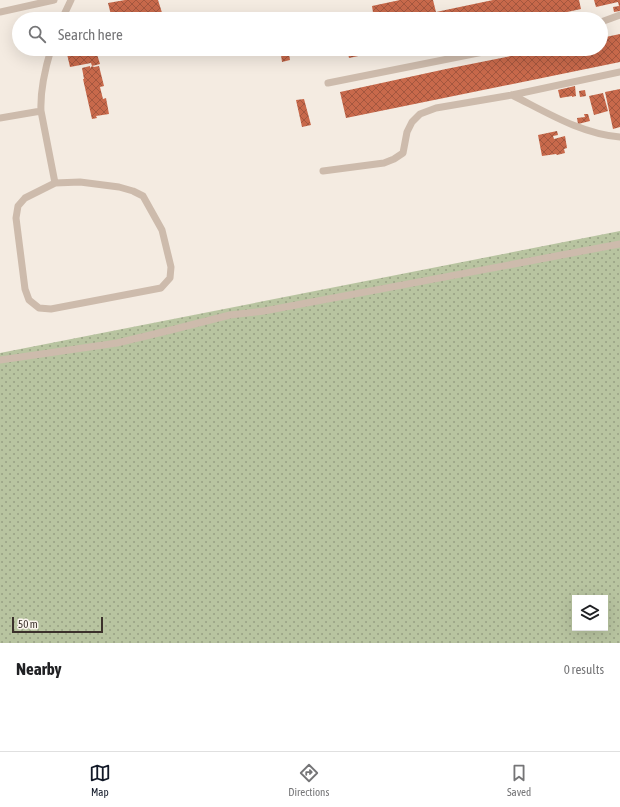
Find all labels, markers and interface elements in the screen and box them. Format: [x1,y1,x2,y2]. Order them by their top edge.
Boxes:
search box [12,12,608,56]
icon: search [26,23,48,45]
text: Search here [58,26,123,43]
map controls [572,595,608,631]
button: layers [572,595,608,631]
scale bar [12,615,103,634]
text: 50 m [18,618,38,630]
text: Nearby [16,659,62,679]
text: 0 results [564,662,604,677]
tab: Map [89,762,111,798]
tab: Directions [288,762,329,798]
tab: Saved [507,762,531,798]

